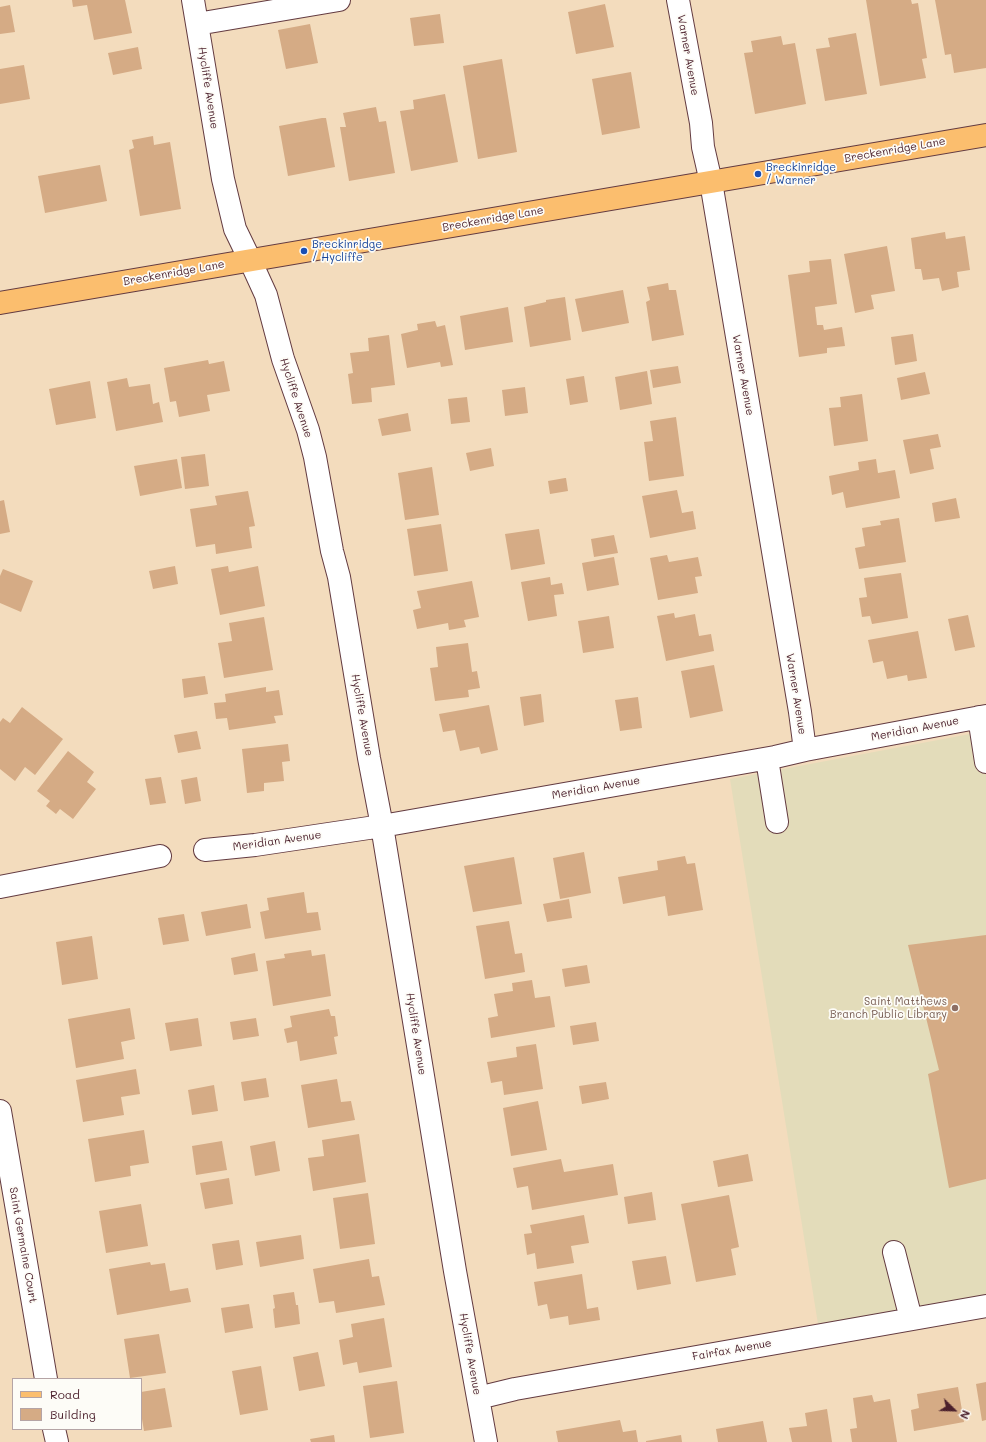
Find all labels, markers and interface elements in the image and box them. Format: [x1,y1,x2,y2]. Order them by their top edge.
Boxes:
street label: Warner Avenue [674,13,702,97]
street label: Hycliffe Avenue [195,46,221,130]
street label: Breckenridge Lane [843,135,947,165]
place label: Breckinridge / Warner [766,161,836,187]
marker: Breckinridge / Warner [753,169,763,179]
street label: Breckenridge Lane [441,204,545,234]
place label: Breckinridge / Hycliffe [312,238,382,264]
marker: Breckinridge / Hycliffe [299,246,309,256]
street label: Breckenridge Lane [122,258,226,288]
street label: Warner Avenue [729,333,757,417]
street label: Hycliffe Avenue [277,356,315,440]
street label: Warner Avenue [783,652,809,736]
street label: Hycliffe Avenue [348,673,376,757]
street label: Meridian Avenue [870,714,960,744]
street label: Meridian Avenue [551,774,641,802]
street label: Meridian Avenue [232,828,322,854]
street label: Hycliffe Avenue [403,992,429,1076]
place label: Saint Matthews Branch Public Library [830,995,947,1021]
marker: Saint Matthews Branch Public Library [950,1003,960,1013]
street label: Saint Germaine Court [6,1186,40,1304]
street label: Hycliffe Avenue [456,1312,484,1396]
street label: Fairfax Avenue [691,1337,773,1363]
legend [12,1378,142,1430]
text: Road [50,1386,80,1402]
north arrow [934,1390,974,1430]
text: Building [50,1406,96,1422]
text: N [957,1408,974,1422]

